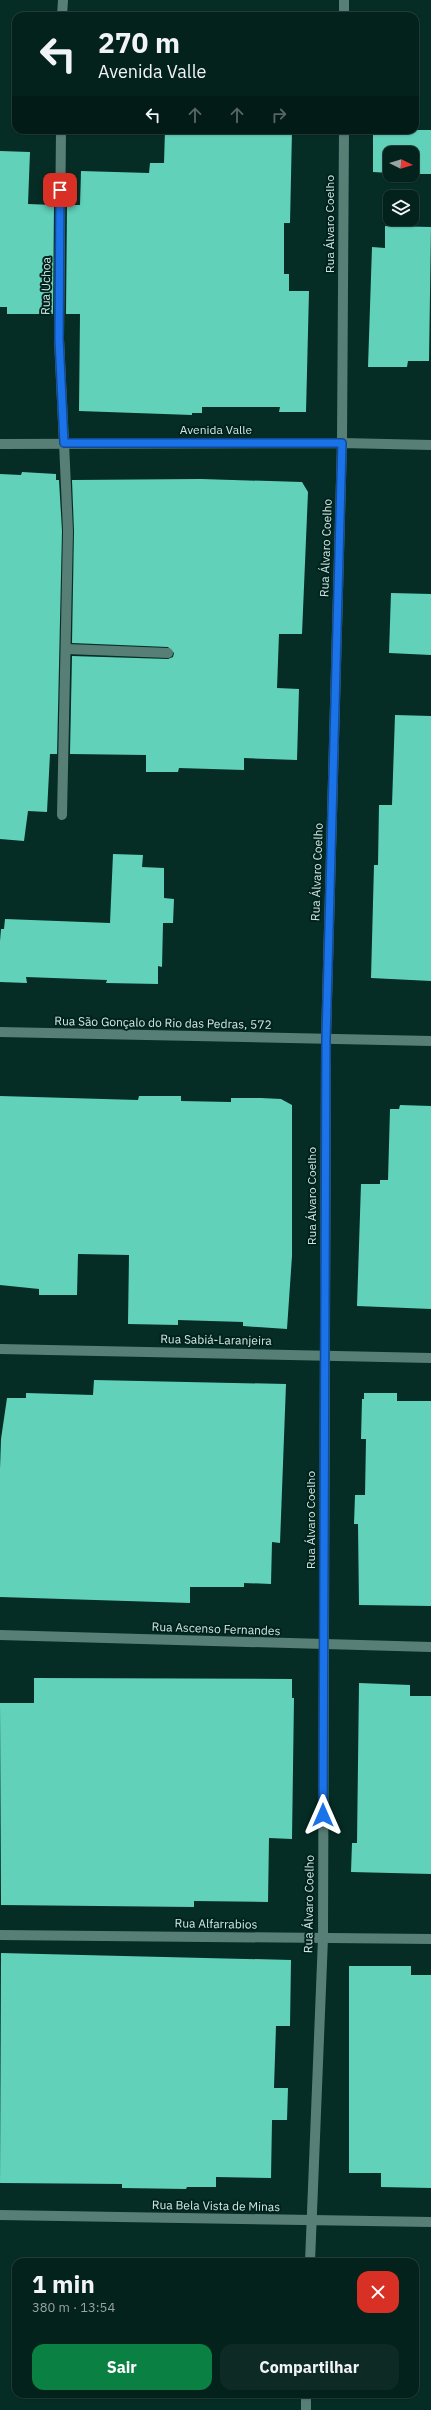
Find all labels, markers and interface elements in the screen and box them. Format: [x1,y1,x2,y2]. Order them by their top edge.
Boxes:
text: 270 m [98,24,180,61]
icon: left [32,28,84,80]
text: Avenida Valle [98,60,206,83]
icon: left [142,104,164,126]
icon: ahead [184,104,206,126]
icon: ahead [226,104,248,126]
icon: right [268,104,290,126]
north arrow [383,146,419,182]
map controls [383,146,419,226]
pin [43,173,77,207]
street label: Rua Álvaro Coelho [322,175,337,273]
icon: arrive [49,179,71,201]
button: layers [383,190,419,226]
street label: Rua Uchoa [37,256,54,315]
street label: Avenida Valle [180,422,253,437]
street label: Rua Álvaro Coelho [316,498,335,597]
street label: Rua Álvaro Coelho [307,822,326,921]
street label: Rua São Gonçalo do Rio das Pedras, 572 [54,1013,272,1032]
street label: Rua Álvaro Coelho [304,1147,319,1245]
street label: Rua Sabiá-Laranjeira [160,1331,272,1348]
street label: Rua Álvaro Coelho [303,1471,318,1569]
street label: Rua Ascenso Fernandes [151,1619,281,1638]
position arrow [302,1794,344,1836]
street label: Rua Álvaro Coelho [300,1854,317,1953]
street label: Rua Alfarrabios [175,1915,258,1932]
street label: Rua Bela Vista de Minas [152,2197,280,2214]
text: 1 min [32,2268,95,2300]
button: close [357,2271,399,2313]
text: 380 m · 13:54 [32,2299,115,2316]
button: Sair [32,2344,212,2390]
button: Compartilhar [220,2344,399,2390]

